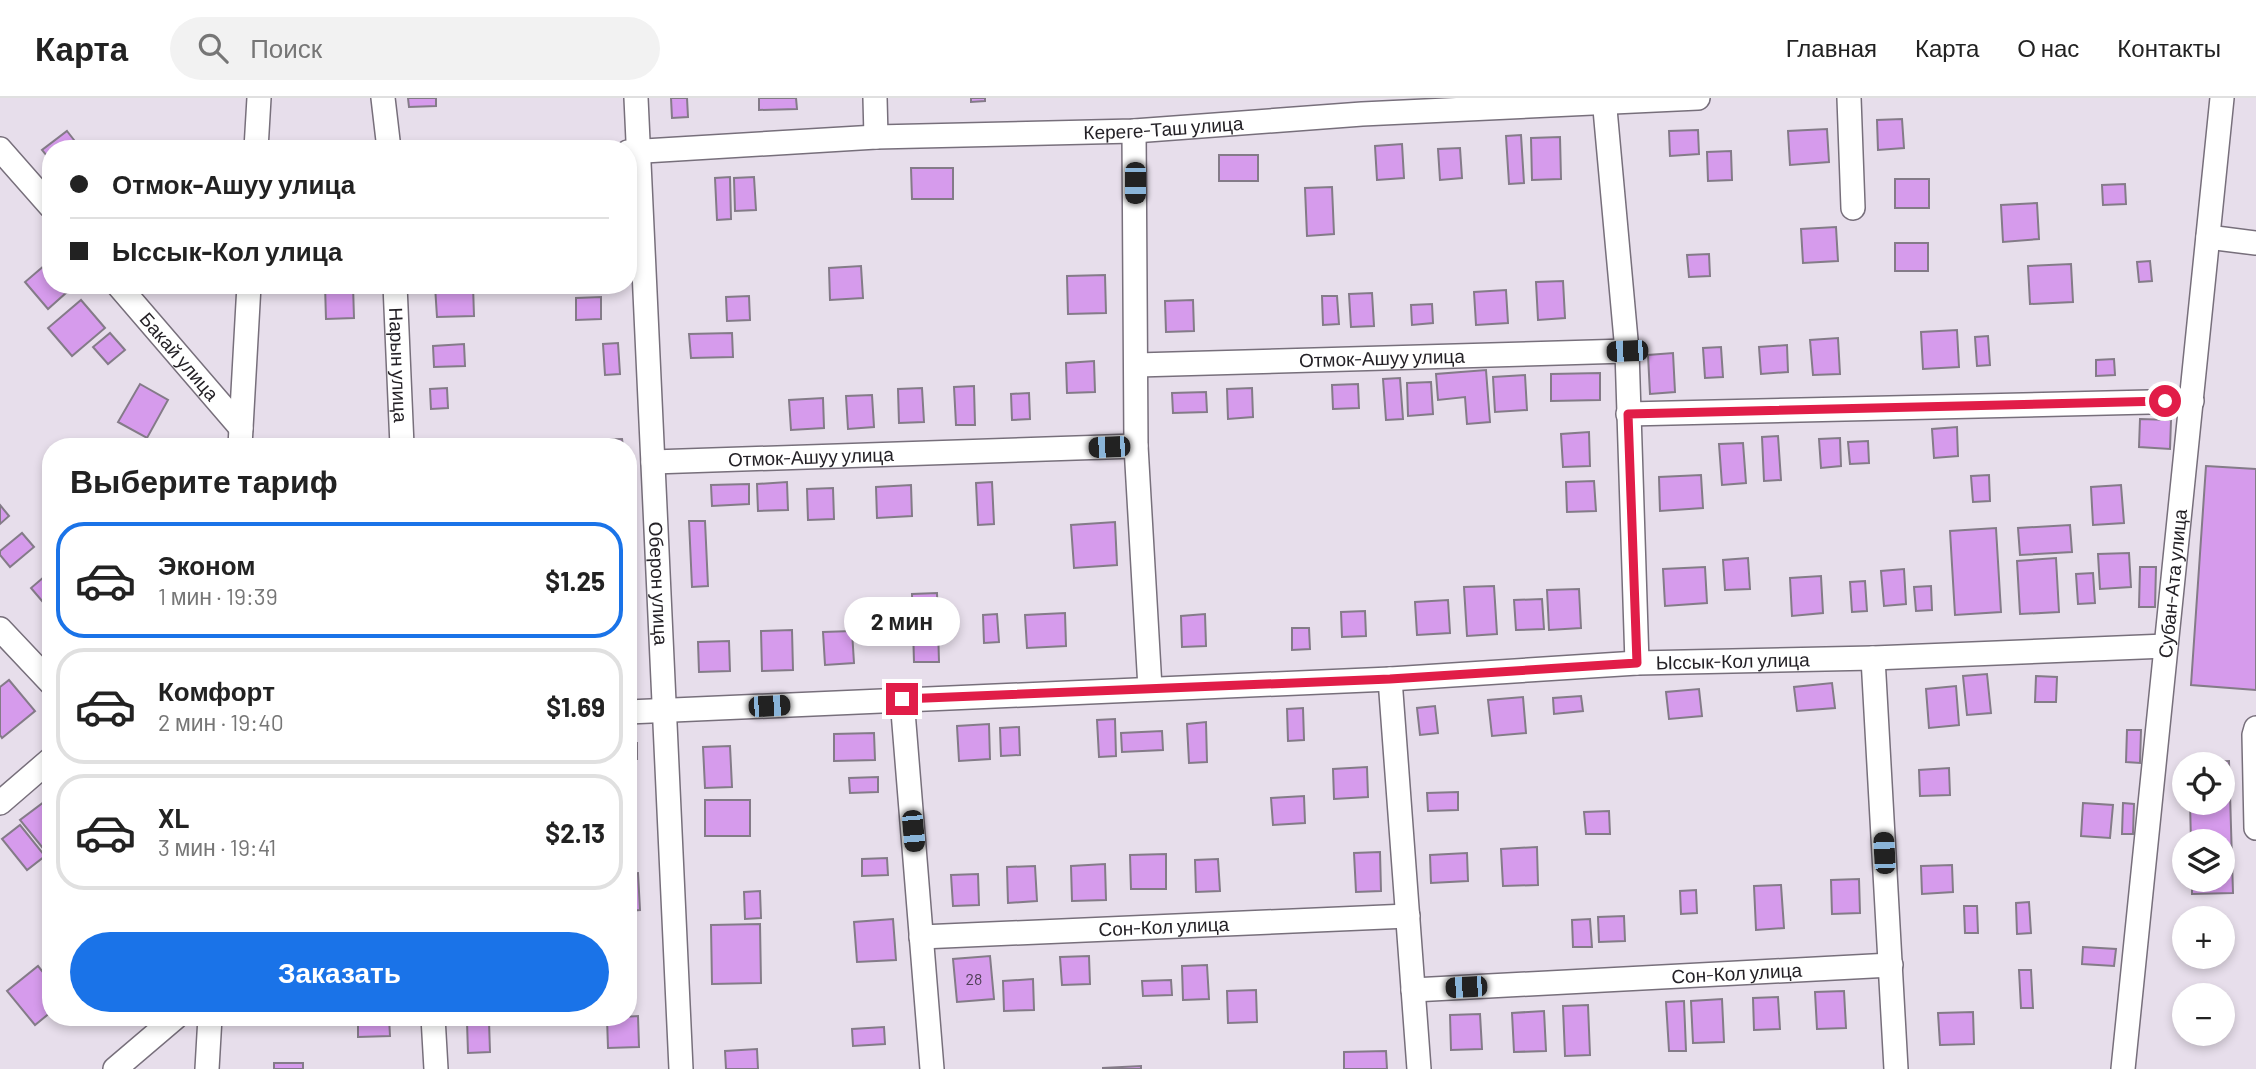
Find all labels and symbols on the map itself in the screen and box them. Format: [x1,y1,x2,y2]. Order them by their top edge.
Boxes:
street label: Кереге-Таш улица [1083,111,1244,143]
car [1125,162,1146,204]
street label: Бакай улица [135,307,224,405]
street label: Нарын улица [385,307,413,423]
car [1606,340,1649,362]
street label: Отмок-Ашуу улица [1299,344,1466,371]
route start [2149,385,2181,417]
car [1088,436,1131,458]
street label: Отмок-Ашуу улица [728,442,895,471]
street label: Субан-Ата улица [2153,507,2191,659]
street label: Оберон улица [645,521,673,646]
callout: 2 мин [844,598,960,646]
street label: Ыссык-Кол улица [1656,647,1810,674]
route end [886,683,918,715]
car [748,694,791,718]
car [901,809,926,853]
car [1873,831,1896,875]
street label: Сон-Кол улица [1098,912,1230,940]
street label: Сон-Кол улица [1671,958,1803,987]
house number: 28 [966,969,982,988]
car [1445,975,1488,999]

